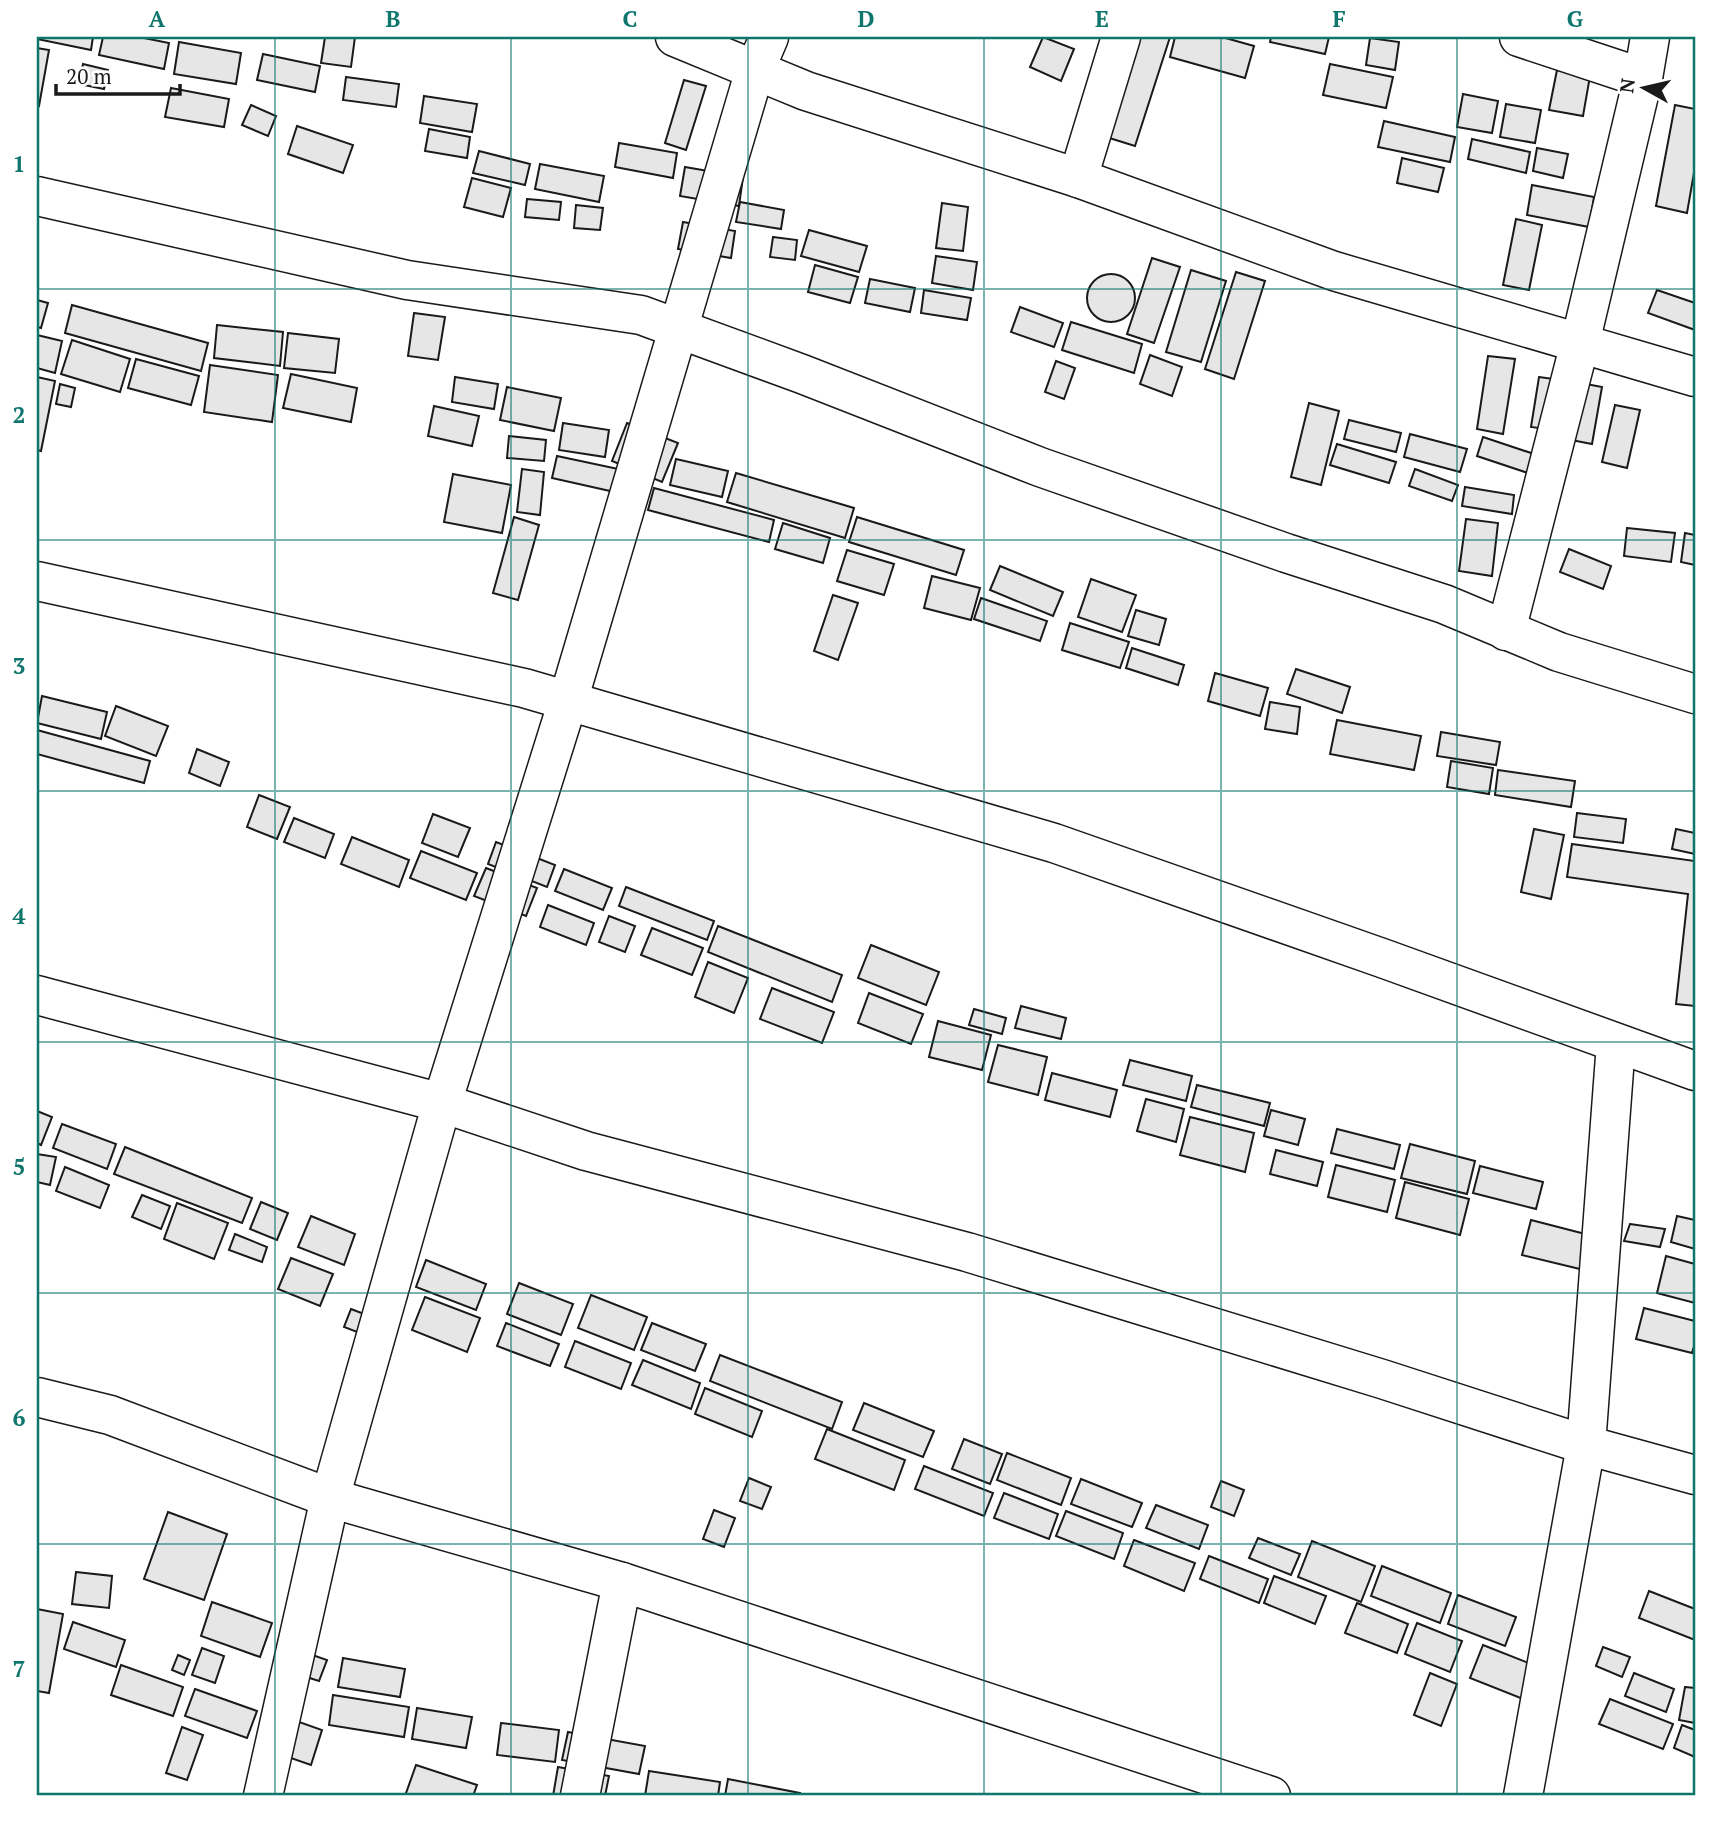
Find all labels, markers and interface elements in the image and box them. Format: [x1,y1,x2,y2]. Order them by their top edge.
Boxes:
text: A [149,3,166,34]
text: B [386,3,401,34]
text: C [623,3,638,34]
text: D [858,3,875,34]
text: E [1095,3,1109,34]
text: F [1332,3,1346,34]
text: G [1567,3,1584,34]
scale bar [56,52,180,96]
north arrow [1610,52,1680,122]
text: 20 m [66,62,112,90]
text: N [1613,76,1640,94]
text: 1 [13,148,26,179]
text: 2 [13,399,26,430]
text: 3 [13,650,26,681]
text: 4 [13,900,26,931]
text: 5 [13,1151,26,1182]
text: 6 [13,1402,26,1433]
text: 7 [13,1653,26,1684]

